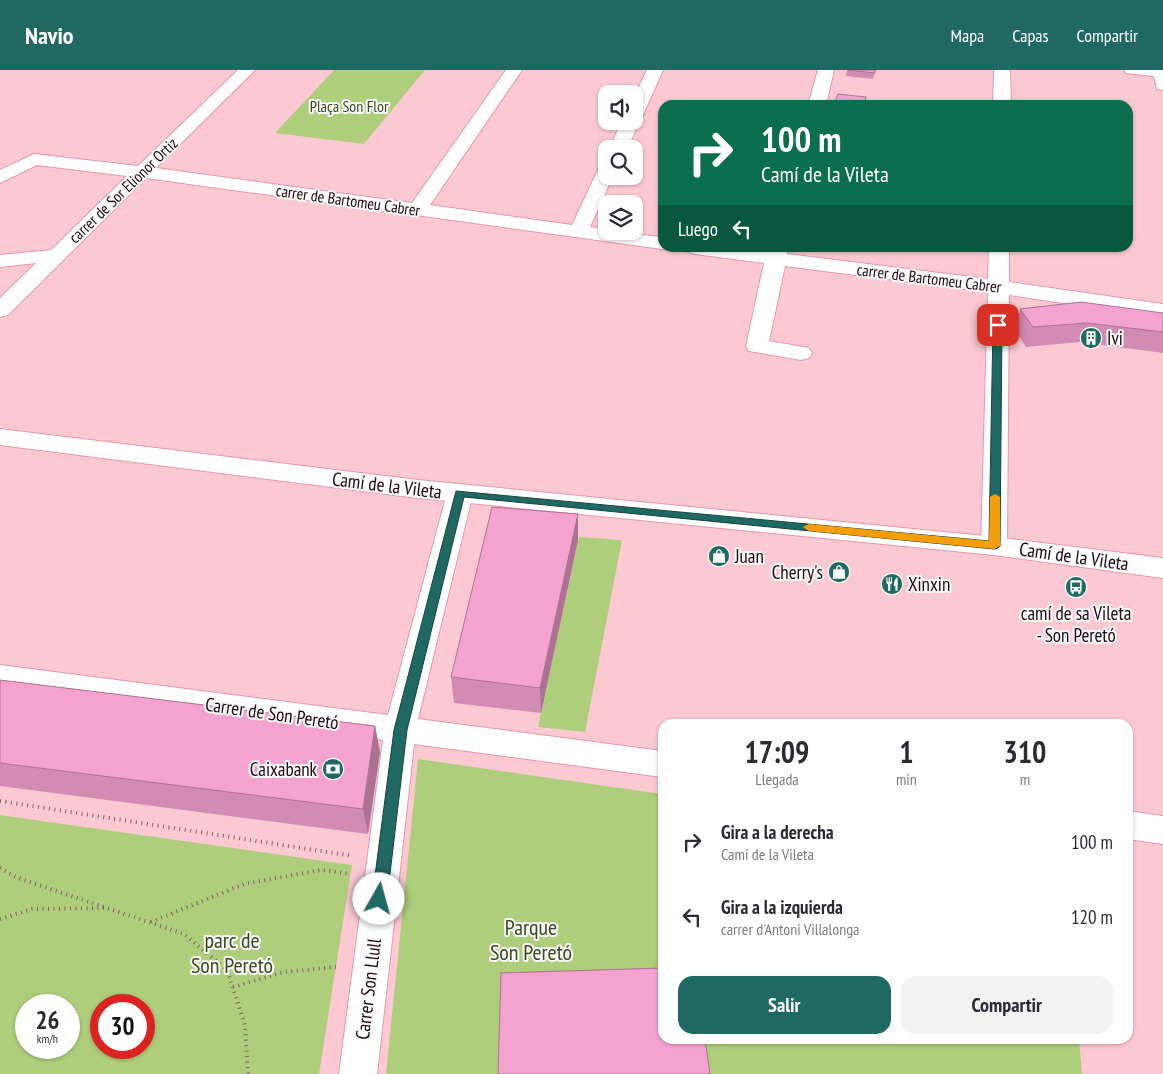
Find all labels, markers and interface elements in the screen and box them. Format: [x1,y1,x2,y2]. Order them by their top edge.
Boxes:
text: Navio [25,20,74,51]
text: Mapa [951,24,984,47]
text: Capas [1012,24,1049,47]
text: Compartir [1077,24,1138,47]
map controls [598,85,643,240]
button: sound [598,85,643,130]
park label: Plaça Son Flor [310,96,389,116]
text: 100 m [761,116,842,162]
icon: right [678,120,743,185]
street label: carrer de Sor Elionor Ortiz [64,133,182,247]
button: search [598,140,643,185]
text: Camí de la Vileta [761,160,889,188]
street label: carrer de Bartomeu Cabrer [275,180,422,220]
button: layers [598,195,643,240]
icon: left [728,215,756,243]
text: Luego [678,217,718,241]
street label: carrer de Bartomeu Cabrer [856,259,1003,297]
pin [977,304,1019,346]
icon: arrive [984,311,1012,339]
building icon: Ivi [1079,326,1103,350]
place label: Ivi [1107,326,1123,350]
street label: Camí de la Vileta [331,466,443,504]
street label: Camí de la Vileta [1018,536,1130,576]
shop icon: Juan [707,544,731,568]
place label: Juan [734,544,764,568]
place label: Cherry's [772,560,823,584]
shop icon: Cherry's [827,560,851,584]
restaurant icon: Xinxin [880,572,904,596]
place label: Xinxin [908,572,950,596]
bus stop icon: camí de sa Vileta - Son Peretó [1064,575,1088,599]
place label: camí de sa Vileta - Son Peretó [1021,601,1131,647]
street label: Carrer de Son Peretó [204,692,340,734]
text: 17:09 [745,732,809,771]
text: 1 [899,732,914,771]
text: 310 [1003,732,1046,771]
place label: Caixabank [250,757,318,781]
bank icon: Caixabank [321,757,345,781]
text: Llegada [755,769,799,789]
text: min [896,769,917,789]
text: m [1020,769,1030,789]
text: Gira a la derecha [721,820,834,844]
icon: right [678,828,706,856]
text: 100 m [1071,830,1113,854]
text: Camí de la Vileta [721,844,814,864]
position arrow [352,872,404,924]
text: Gira a la izquierda [721,895,843,919]
icon: left [678,903,706,931]
text: 120 m [1071,905,1113,929]
park label: Parque Son Peretó [490,913,572,966]
text: carrer d'Antoni Villalonga [721,919,859,939]
park label: parc de Son Peretó [191,926,273,979]
street label: Carrer Son Llull [350,937,386,1041]
button: Salir [678,976,891,1034]
button: Compartir [901,976,1113,1034]
speed limit sign: 30 [90,994,155,1059]
text: 26 [36,1004,59,1036]
text: km/h [37,1031,58,1046]

